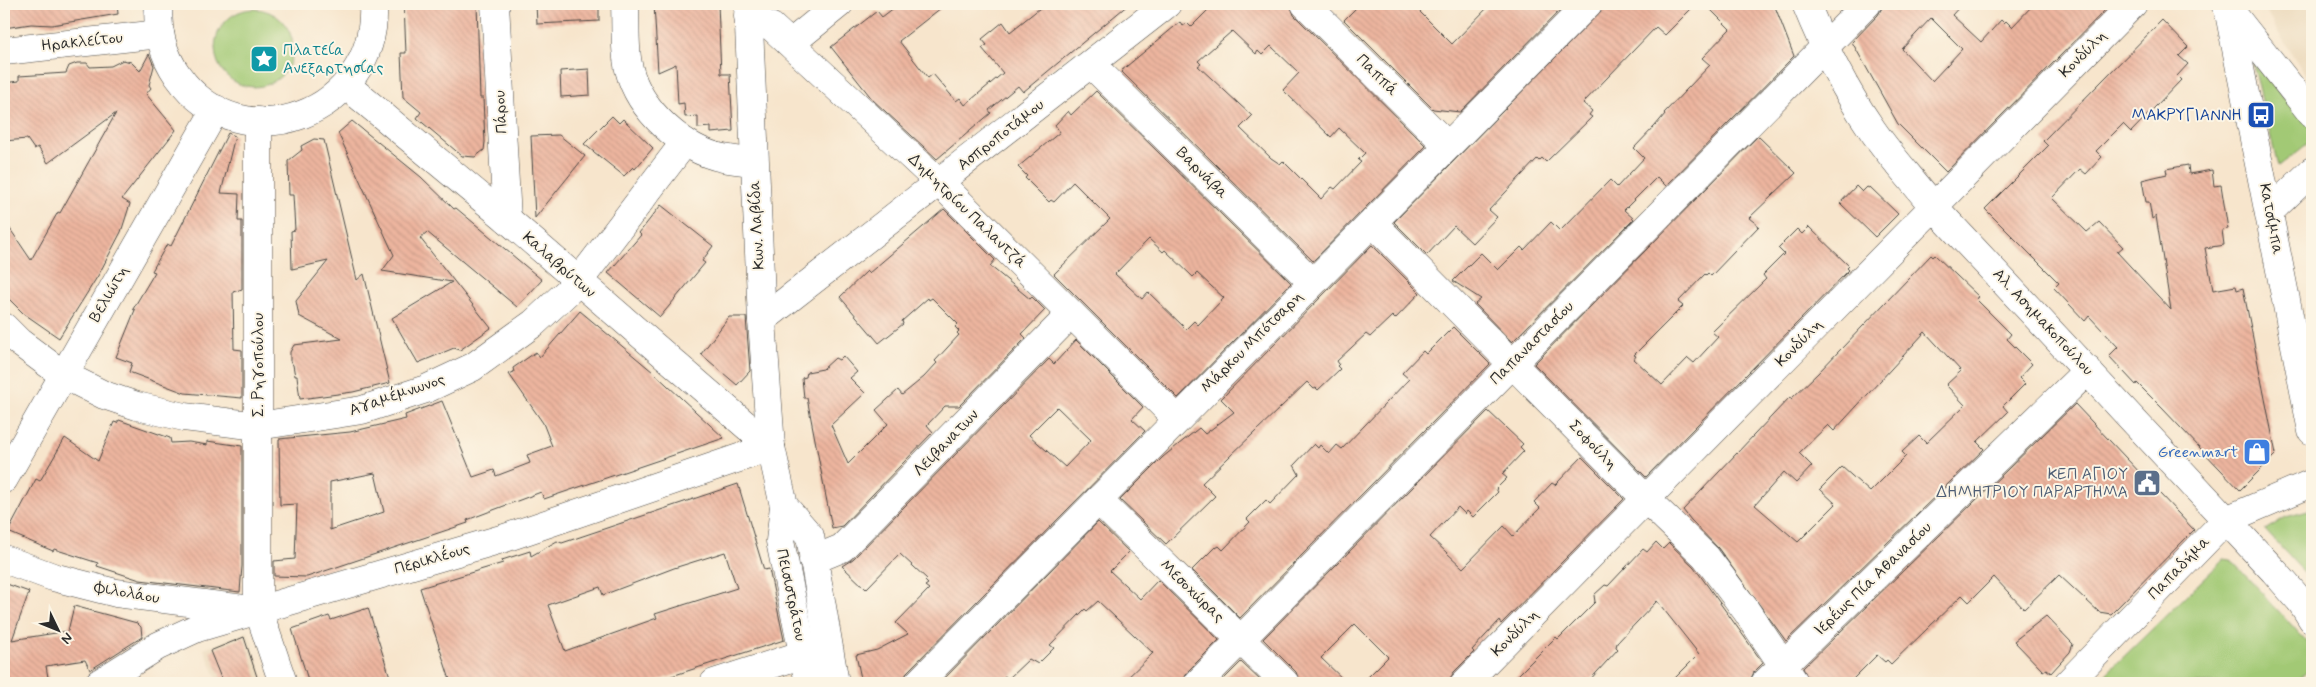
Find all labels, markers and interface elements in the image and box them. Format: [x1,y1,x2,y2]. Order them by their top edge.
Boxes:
street label: Κονδύλη [2055,26,2111,82]
street label: Ηρακλείτου [40,27,124,57]
place label: Πλατεία Ανεξαρτησίας [283,40,383,79]
place icon: Πλατεία Ανεξαρτησίας [249,44,279,74]
street label: Παππά [1351,49,1403,101]
street label: Πάρου [489,90,513,134]
street label: Ασπροποτάμου [953,94,1049,176]
bus stop icon: ΜΑΚΡΥΓΙΑΝΝΗ [2246,100,2276,130]
place label: ΜΑΚΡΥΓΙΑΝΝΗ [2132,105,2242,126]
street label: Βαρνάβα [1171,142,1233,204]
street label: Δημητρίου Παλαντζά [903,149,1031,273]
street label: Κων. Λαβίδα [744,180,770,270]
street label: Κατσίμπα [2254,182,2288,256]
street label: Καλαβρύτων [518,227,600,303]
street label: Βελιώτη [84,262,134,326]
street label: Αλ. Ασημακοπούλου [1988,264,2098,380]
street label: Μάρκου Μπότσαρη [1196,286,1308,398]
street label: Παπαναστασίου [1485,296,1579,390]
street label: Σ. Ρηγοπούλου [248,313,269,417]
street label: Κονδύλη [1771,314,1827,372]
street label: Αγαμέμνωνος [346,368,448,421]
street label: Λειβανατων [909,405,983,481]
street label: Σοφούλη [1564,416,1622,474]
shop icon: Greenmart [2242,437,2272,467]
place label: Greenmart [2158,442,2238,463]
place label: ΚΕΠ ΑΓΙΟΥ ΔΗΜΗΤΡΙΟΥ ΠΑΡΑΡΤΗΜΑ [1936,464,2128,503]
public building icon: ΚΕΠ ΑΓΙΟΥ ΔΗΜΗΤΡΙΟΥ ΠΑΡΑΡΤΗΜΑ [2132,468,2162,498]
street label: Ιερέως Πία Αθανασίου [1809,517,1936,641]
street label: Παπαδήμα [2143,532,2215,604]
street label: Περικλέους [391,537,472,580]
street label: Πεισιστράτου [771,547,811,643]
street label: Μεσοχώρας [1155,555,1229,627]
street label: Φιλολάου [92,577,161,609]
north arrow [32,604,82,654]
street label: Κονδύλη [1487,605,1543,661]
text: N [57,629,77,648]

